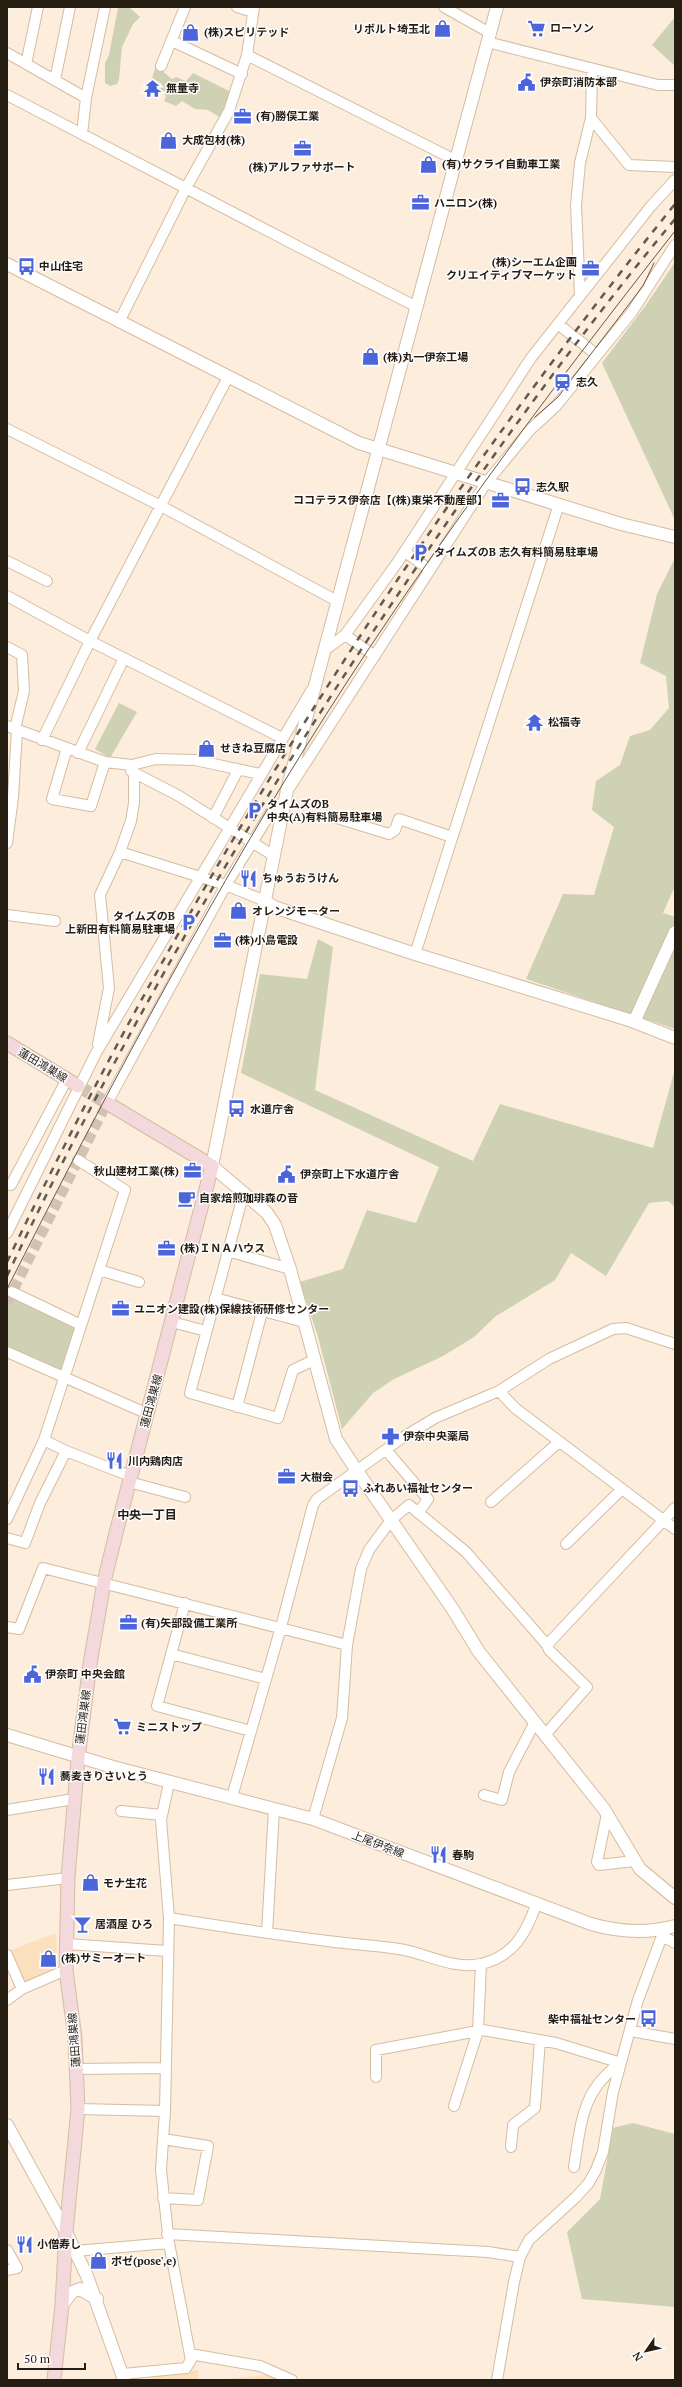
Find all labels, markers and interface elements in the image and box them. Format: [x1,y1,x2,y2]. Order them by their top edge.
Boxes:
supermarket icon: ローソン [527,18,547,38]
shop icon: リボルト埼玉北 [433,19,453,39]
place label: ローソン [550,21,594,35]
shop icon: (株)スピリテッド [181,22,201,42]
place label: リボルト埼玉北 [353,22,430,36]
place label: (株)スピリテッド [204,25,289,39]
public building icon: 伊奈町消防本部 [517,72,537,92]
place label: 伊奈町消防本部 [540,75,617,89]
temple icon: 無量寺 [143,78,163,98]
place label: 無量寺 [166,81,199,95]
office icon: (有)勝俣工業 [233,106,253,126]
place label: (有)勝俣工業 [256,109,319,123]
shop icon: 大成包材(株) [159,130,179,150]
place label: 大成包材(株) [182,133,245,147]
office icon: (株)アルファサポート [292,139,312,159]
shop icon: (有)サクライ自動車工業 [419,154,439,174]
place label: (有)サクライ自動車工業 [442,157,560,171]
place label: (株)アルファサポート [248,160,356,174]
office icon: ハニロン(株) [411,193,431,213]
place label: ハニロン(株) [434,196,497,210]
place label: (株)シーエム企画 クリエイティブマーケット [446,255,577,282]
bus stop icon: 中山住宅 [16,256,36,276]
office icon: (株)シーエム企画 クリエイティブマーケット [580,258,600,278]
place label: 中山住宅 [39,259,83,273]
shop icon: (株)丸一伊奈工場 [360,347,380,367]
place label: (株)丸一伊奈工場 [383,350,468,364]
station icon: 志久 [553,372,573,392]
place label: 志久 [576,375,598,389]
bus stop icon: 志久駅 [513,477,533,497]
place label: 志久駅 [536,480,569,494]
office icon: ココテラス伊奈店【(株)東栄不動産部】 [491,490,511,510]
place label: ココテラス伊奈店【(株)東栄不動産部】 [293,493,488,507]
parking icon: タイムズのB 志久有料簡易駐車場 [411,542,431,562]
place label: タイムズのB 志久有料簡易駐車場 [434,545,598,559]
temple icon: 松福寺 [525,712,545,732]
place label: 松福寺 [548,715,581,729]
shop icon: せきね豆腐店 [197,738,217,758]
place label: せきね豆腐店 [220,741,286,755]
place label: タイムズのB 中央(A)有料簡易駐車場 [267,797,382,824]
parking icon: タイムズのB 中央(A)有料簡易駐車場 [244,800,264,820]
restaurant icon: ちゅうおうけん [239,868,259,888]
place label: ちゅうおうけん [262,871,339,885]
shop icon: オレンジモーター [229,901,249,921]
place label: オレンジモーター [252,904,340,918]
place label: タイムズのB 上新田有料簡易駐車場 [65,909,175,936]
parking icon: タイムズのB 上新田有料簡易駐車場 [178,912,198,932]
office icon: (株)小島電設 [212,930,232,950]
place label: (株)小島電設 [235,933,298,947]
street label: 蓮田鴻巣線 [16,1045,70,1085]
bus stop icon: 水道庁舎 [227,1099,247,1119]
place label: 水道庁舎 [250,1102,295,1116]
office icon: 秋山建材工業(株) [182,1161,202,1181]
place label: 秋山建材工業(株) [94,1164,179,1178]
public building icon: 伊奈町上下水道庁舎 [277,1164,297,1184]
place label: 伊奈町上下水道庁舎 [300,1167,400,1181]
cafe icon: 自家焙煎珈琲森の音 [176,1188,196,1208]
place label: 自家焙煎珈琲森の音 [199,1191,298,1205]
office icon: (株)ＩＮＡハウス [157,1238,177,1258]
place label: (株)ＩＮＡハウス [180,1241,265,1255]
office icon: ユニオン建設(株)保線技術研修センター [111,1299,131,1319]
place label: ユニオン建設(株)保線技術研修センター [134,1302,329,1316]
street label: 蓮田鴻巣線 [137,1373,165,1429]
pharmacy icon: 伊奈中央薬局 [380,1426,400,1446]
place label: 伊奈中央薬局 [403,1429,469,1443]
restaurant icon: 川内鶏肉店 [105,1451,125,1471]
place label: 川内鶏肉店 [128,1454,183,1468]
office icon: 大樹会 [277,1467,297,1487]
place label: 大樹会 [300,1470,333,1484]
bus stop icon: ふれあい福祉センター [340,1478,360,1498]
place label: ふれあい福祉センター [363,1481,473,1495]
district label: 中央一丁目 [117,1507,177,1522]
office icon: (有)矢部設備工業所 [118,1613,138,1633]
place label: (有)矢部設備工業所 [141,1616,237,1630]
public building icon: 伊奈町 中央会館 [22,1664,42,1684]
place label: 伊奈町 中央会館 [45,1667,125,1681]
street label: 蓮田鴻巣線 [73,1689,93,1745]
supermarket icon: ミニストップ [113,1717,133,1737]
place label: ミニストップ [136,1720,202,1734]
restaurant icon: 蕎麦きりさいとう [37,1766,57,1786]
place label: 蕎麦きりさいとう [59,1769,148,1783]
street label: 上尾伊奈線 [350,1828,406,1860]
restaurant icon: 春駒 [429,1845,449,1865]
place label: 春駒 [452,1848,474,1862]
shop icon: モナ生花 [80,1873,100,1893]
place label: モナ生花 [103,1876,147,1890]
bar icon: 居酒屋 ひろ [72,1914,92,1934]
place label: 居酒屋 ひろ [95,1917,153,1931]
shop icon: (株)サミーオート [38,1948,58,1968]
place label: (株)サミーオート [61,1951,146,1965]
bus stop icon: 柴中福祉センター [639,2009,659,2029]
street label: 蓮田鴻巣線 [65,2012,83,2068]
place label: 柴中福祉センター [548,2012,636,2026]
restaurant icon: 小僧寿し [14,2234,34,2254]
place label: 小僧寿し [37,2237,81,2251]
shop icon: ポゼ(pose',e) [88,2251,108,2271]
place label: ポゼ(pose',e) [111,2254,176,2268]
north arrow [626,2331,666,2371]
scale bar [18,2345,85,2371]
text: N [629,2349,646,2364]
text: 50 m [24,2351,51,2366]

